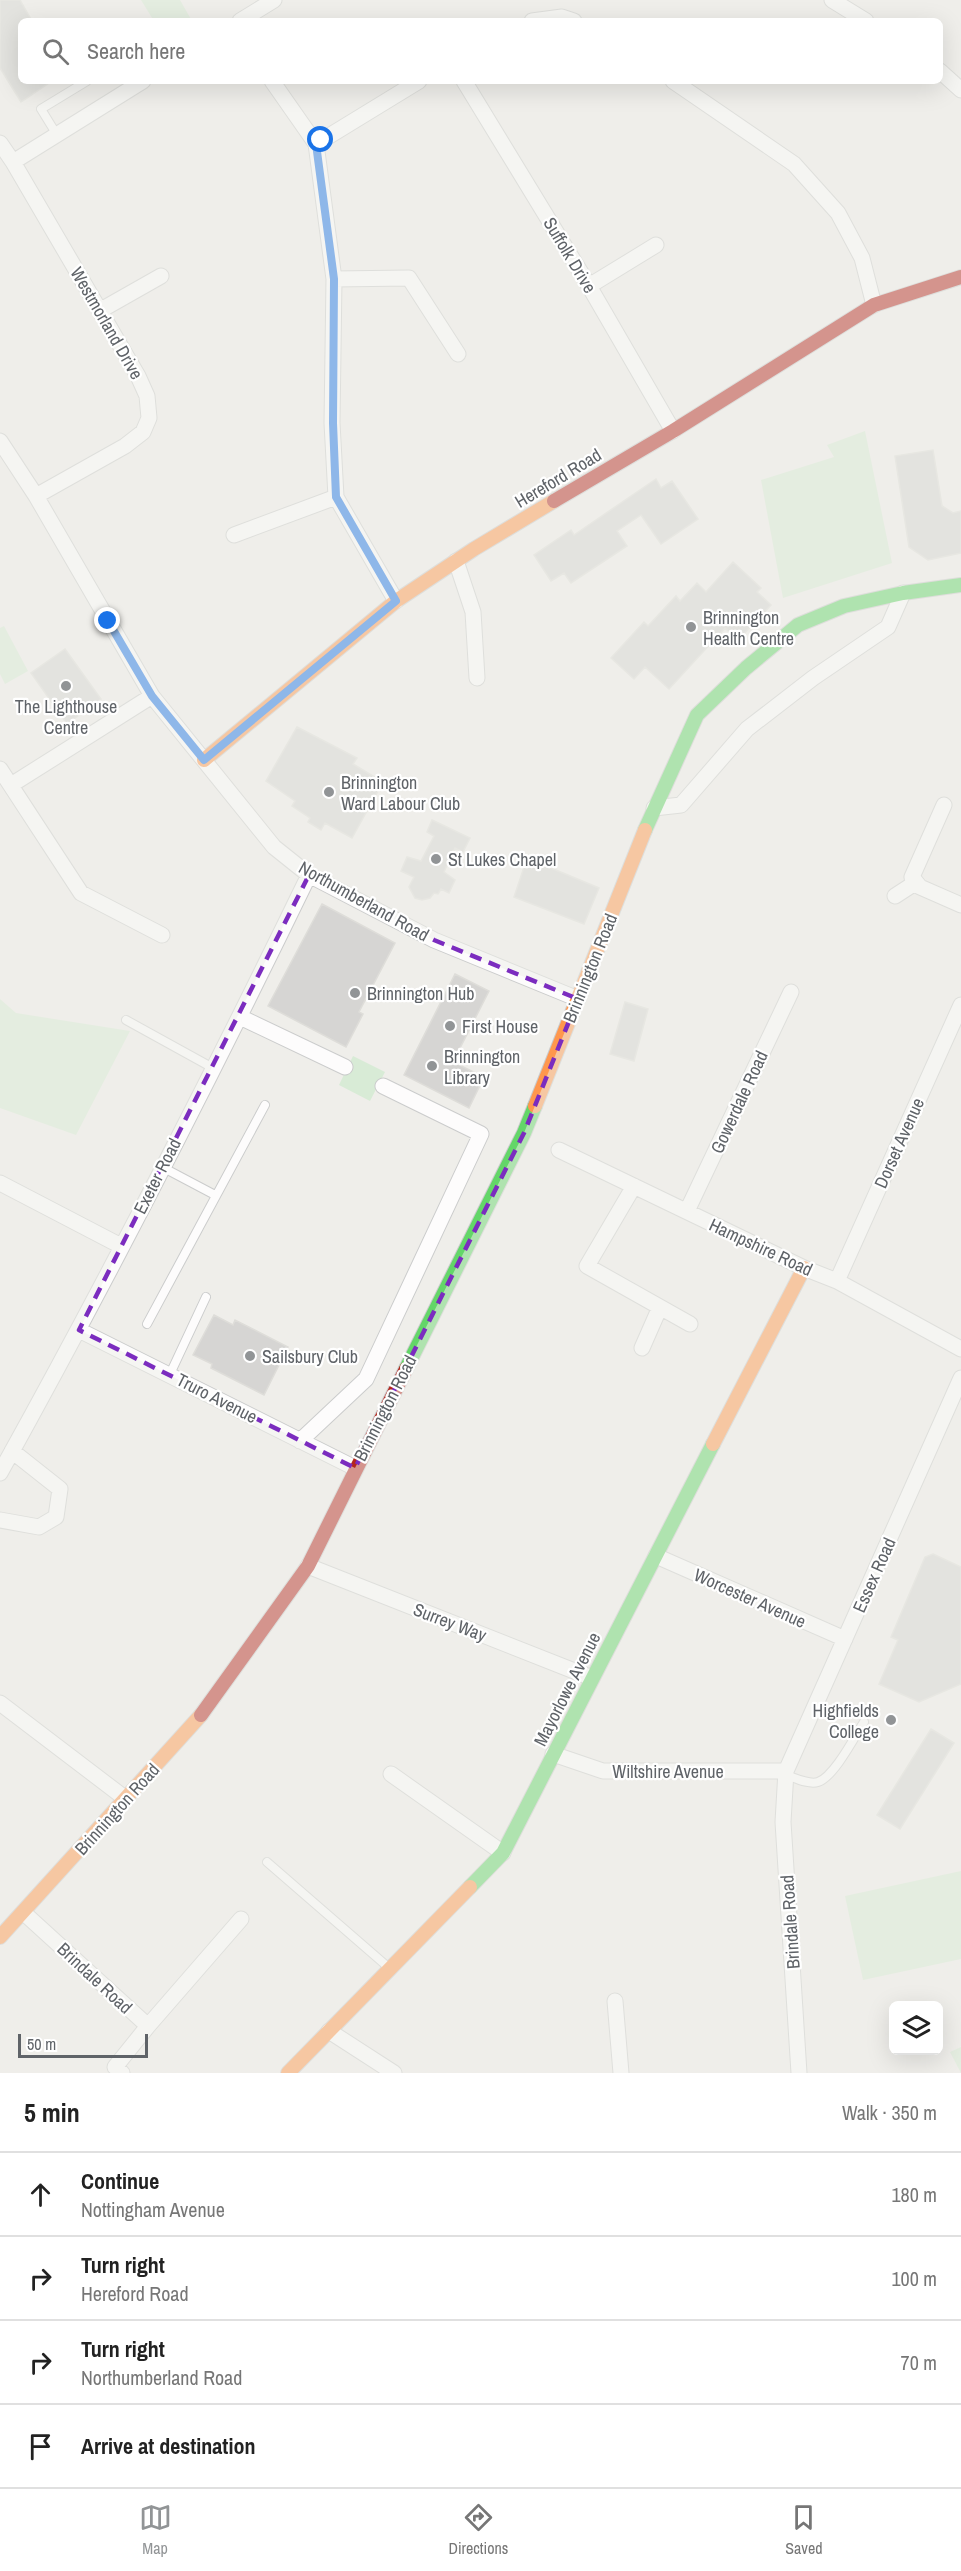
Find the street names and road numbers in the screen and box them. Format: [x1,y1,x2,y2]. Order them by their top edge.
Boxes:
street label: Suffolk Drive [538,212,602,298]
street label: Westmorland Drive [65,262,149,384]
street label: Hereford Road [510,442,606,514]
street label: Northumberland Road [294,855,434,947]
street label: Brinnington Road [557,910,623,1026]
street label: Gowerdale Road [704,1047,774,1157]
street label: Dorset Avenue [868,1094,930,1192]
street label: Exeter Road [127,1134,187,1218]
street label: Hampshire Road [705,1212,817,1282]
street label: Brinnington Road [348,1351,422,1465]
street label: Truro Avenue [172,1367,262,1429]
street label: Essex Road [846,1534,902,1616]
street label: Worcester Avenue [690,1562,810,1634]
street label: Surrey Way [410,1597,491,1648]
street label: Mayorlowe Avenue [528,1628,606,1750]
street label: Brinnington Road [69,1758,165,1860]
street label: Wiltshire Avenue [612,1759,724,1784]
street label: Brindale Road [774,1874,806,1970]
street label: Brindale Road [52,1937,138,2019]

